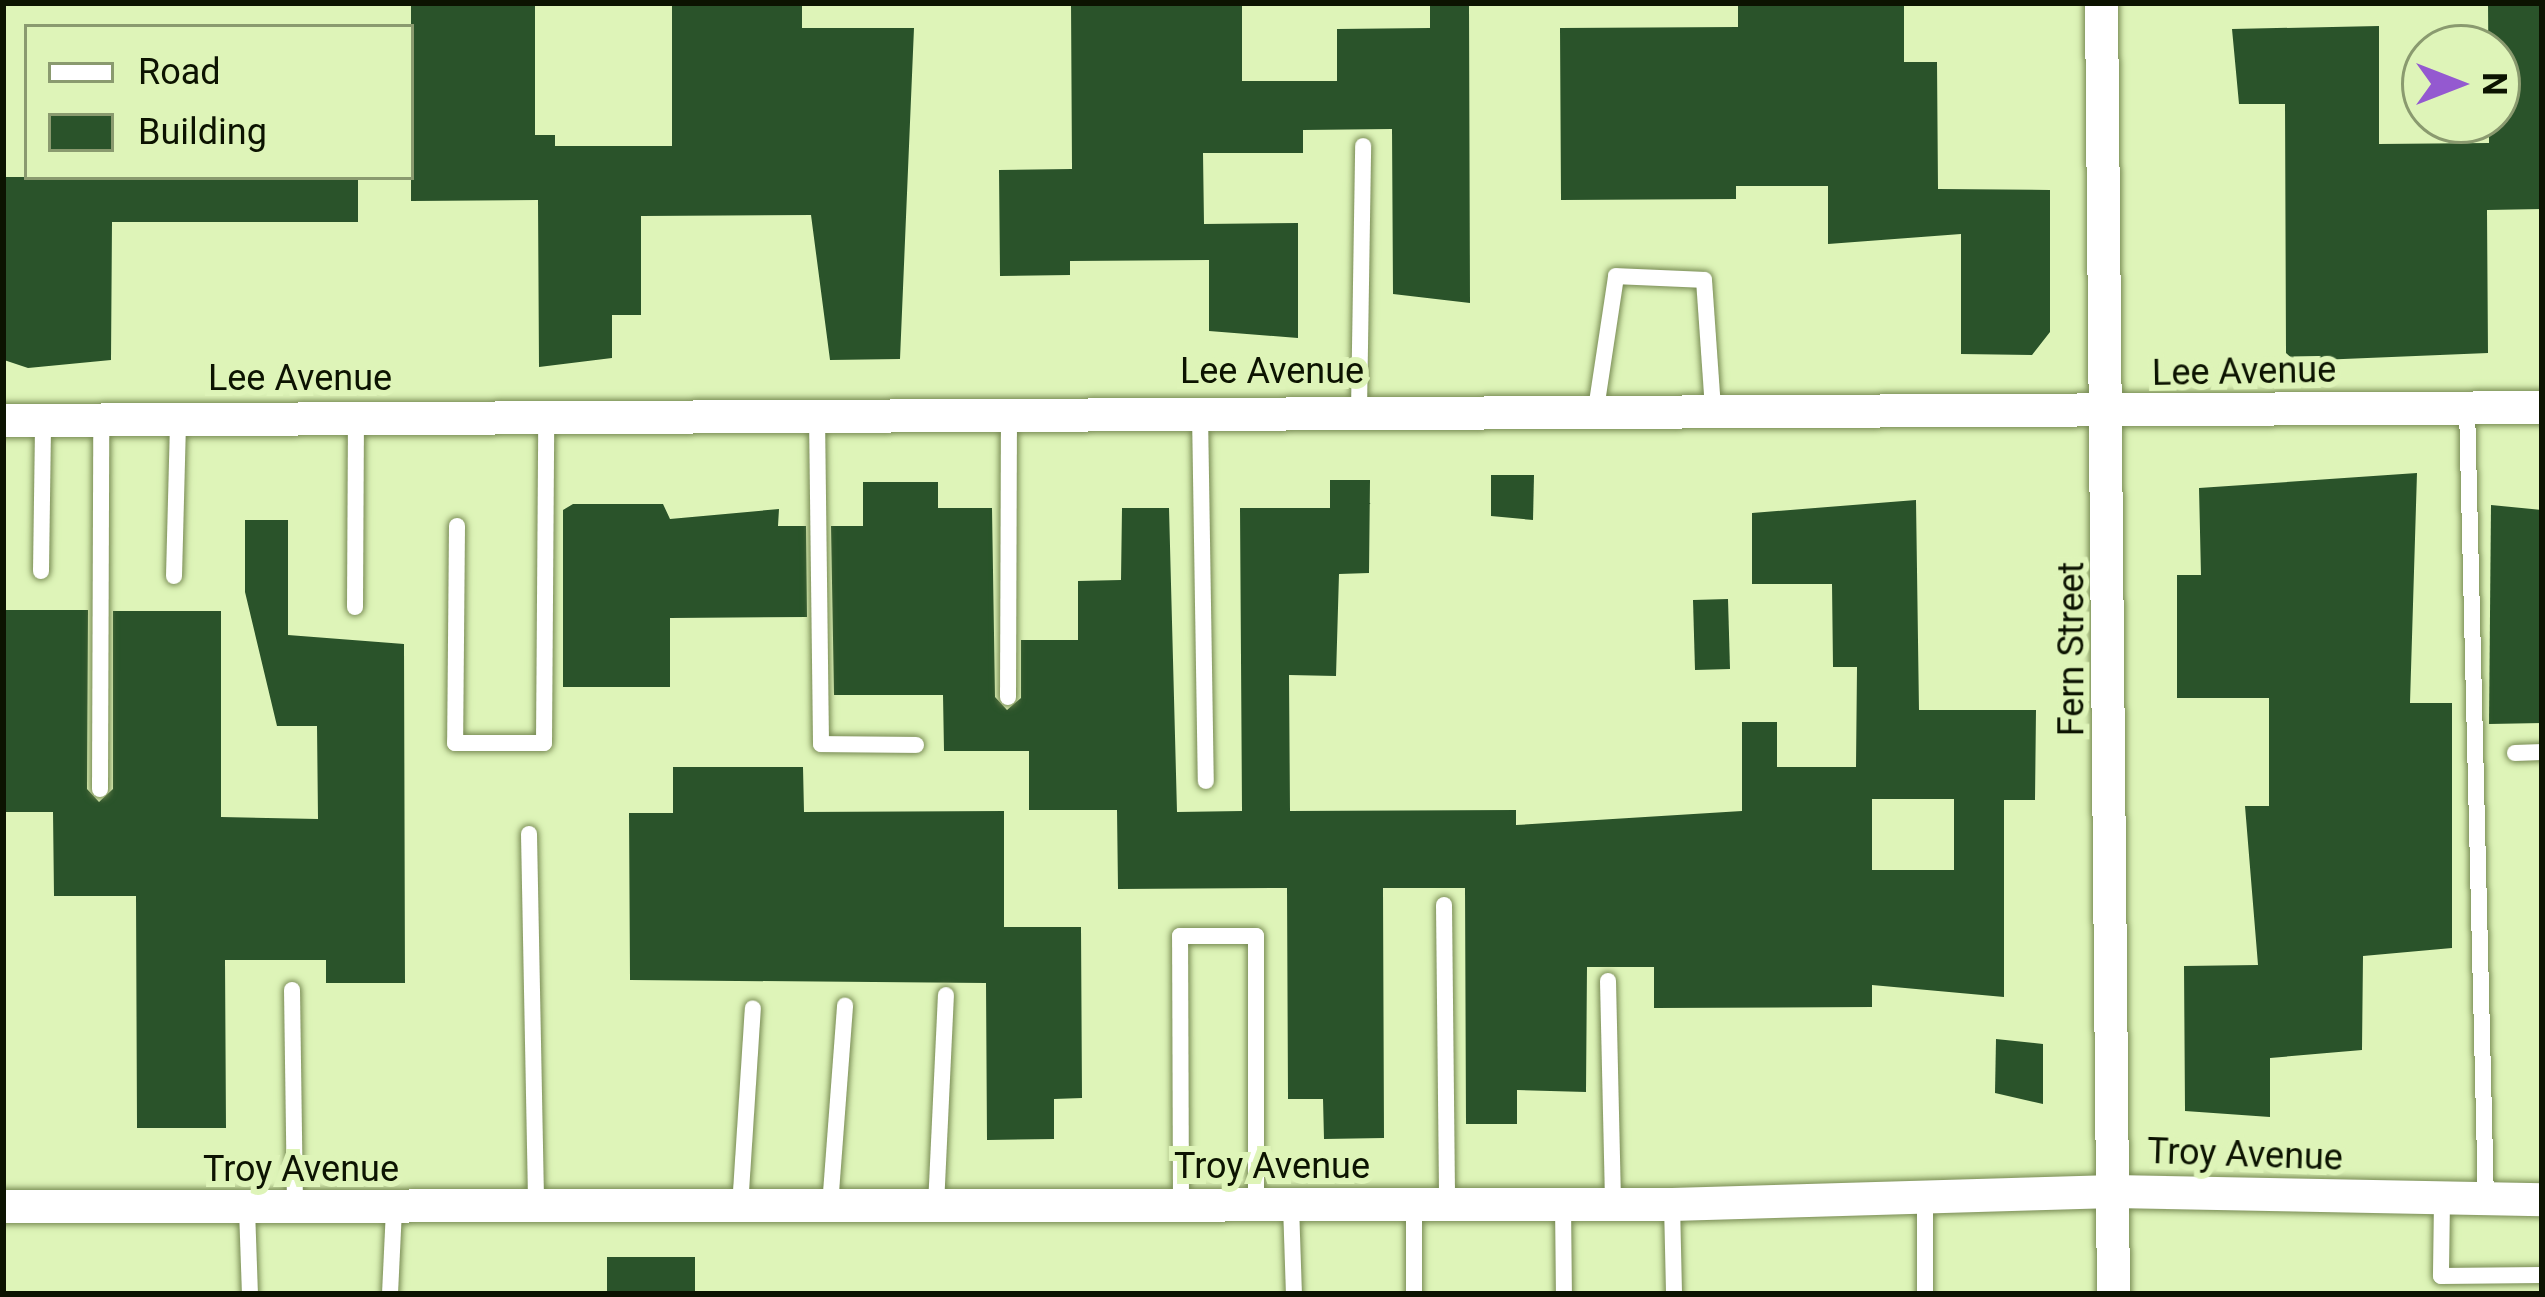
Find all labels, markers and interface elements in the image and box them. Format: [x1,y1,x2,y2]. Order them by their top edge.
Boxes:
legend [24,24,414,180]
north arrow [2401,24,2521,144]
text: Road [138,51,221,93]
text: N [2475,72,2514,96]
text: Building [138,111,267,153]
street label: Lee Avenue [2152,349,2336,395]
street label: Lee Avenue [1180,350,1364,394]
street label: Lee Avenue [208,357,392,401]
street label: Fern Street [2050,562,2094,736]
street label: Troy Avenue [2146,1130,2344,1180]
street label: Troy Avenue [1174,1145,1370,1189]
street label: Troy Avenue [203,1148,399,1192]

